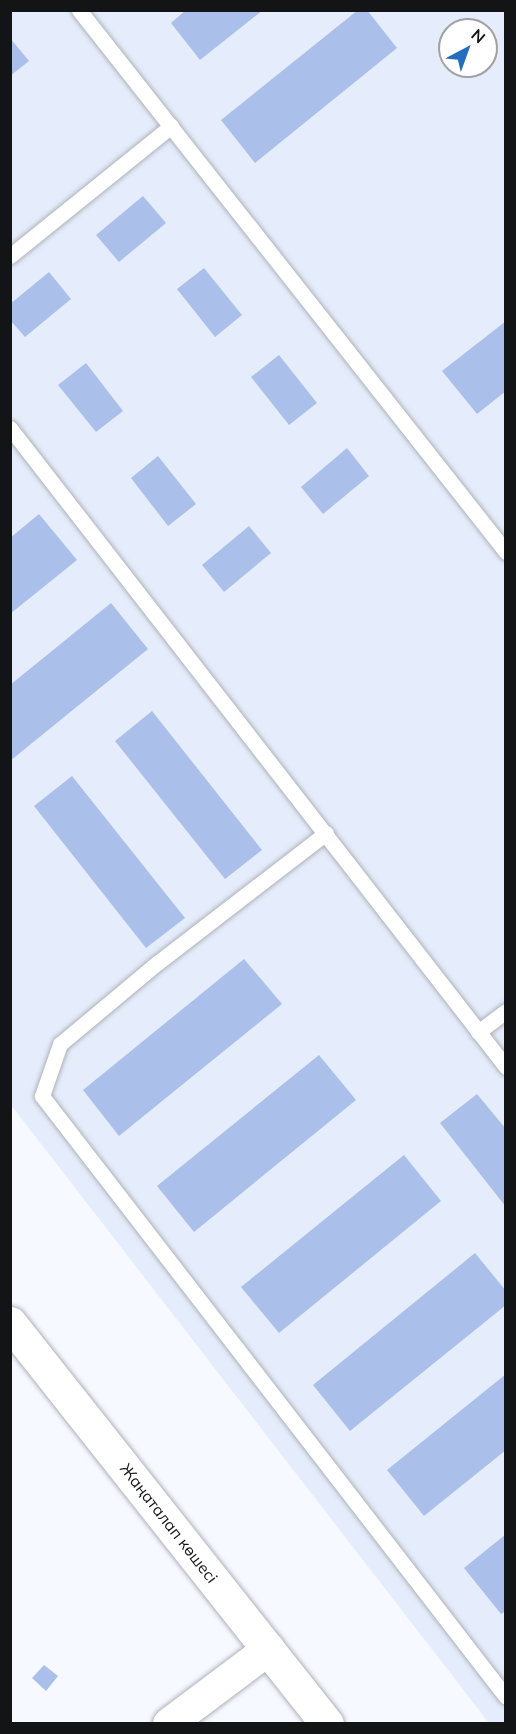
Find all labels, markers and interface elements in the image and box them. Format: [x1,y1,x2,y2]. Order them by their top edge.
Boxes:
north arrow [438,18,498,78]
text: N [467,24,490,47]
street label: Жаңаталап көшесі [116,1459,222,1587]

